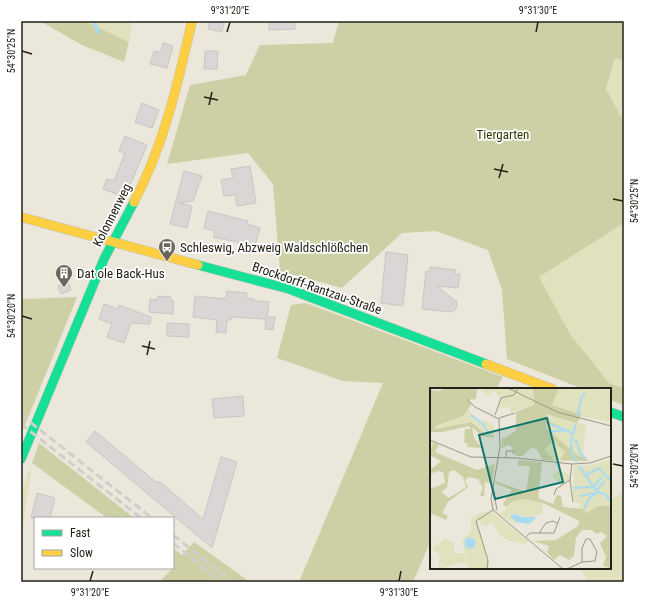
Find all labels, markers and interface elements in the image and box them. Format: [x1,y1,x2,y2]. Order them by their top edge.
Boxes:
text: 9°31'20"E [211,5,249,16]
text: 9°31'30"E [519,5,557,16]
text: 54°30'25"N [6,29,17,73]
park label: Tiergarten [477,127,529,142]
text: 54°30'25"N [629,179,640,223]
street label: Kolonnenweg [90,181,134,249]
bus stop icon: Schleswig, Abzweig Waldschlößchen [157,237,177,262]
place label: Schleswig, Abzweig Waldschlößchen [180,240,368,255]
street label: Brockdorff-Rantzau-Straße [250,259,384,317]
building icon: Dat ole Back-Hus [54,263,74,288]
place label: Dat ole Back-Hus [77,266,165,281]
text: 54°30'20"N [6,294,17,338]
inset map [430,388,611,569]
text: 54°30'20"N [629,444,640,488]
legend [34,517,174,569]
text: Fast [70,526,91,540]
text: Slow [70,546,93,560]
text: 9°31'20"E [71,587,109,598]
text: 9°31'30"E [380,587,418,598]

